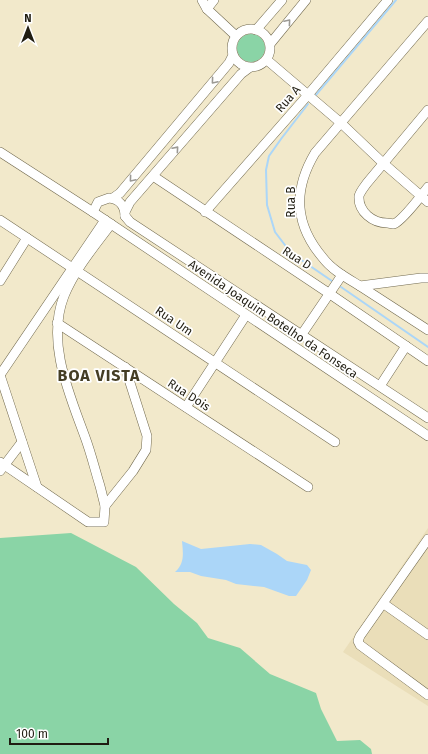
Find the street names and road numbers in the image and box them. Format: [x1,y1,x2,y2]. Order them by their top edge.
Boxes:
street label: Rua A [273,83,303,115]
street label: Rua B [284,186,298,218]
street label: Rua D [280,244,314,273]
street label: Avenida Joaquim Botelho da Fonseca [186,257,360,381]
street label: Rua Um [153,303,195,339]
street label: Rua Dois [165,376,213,414]

